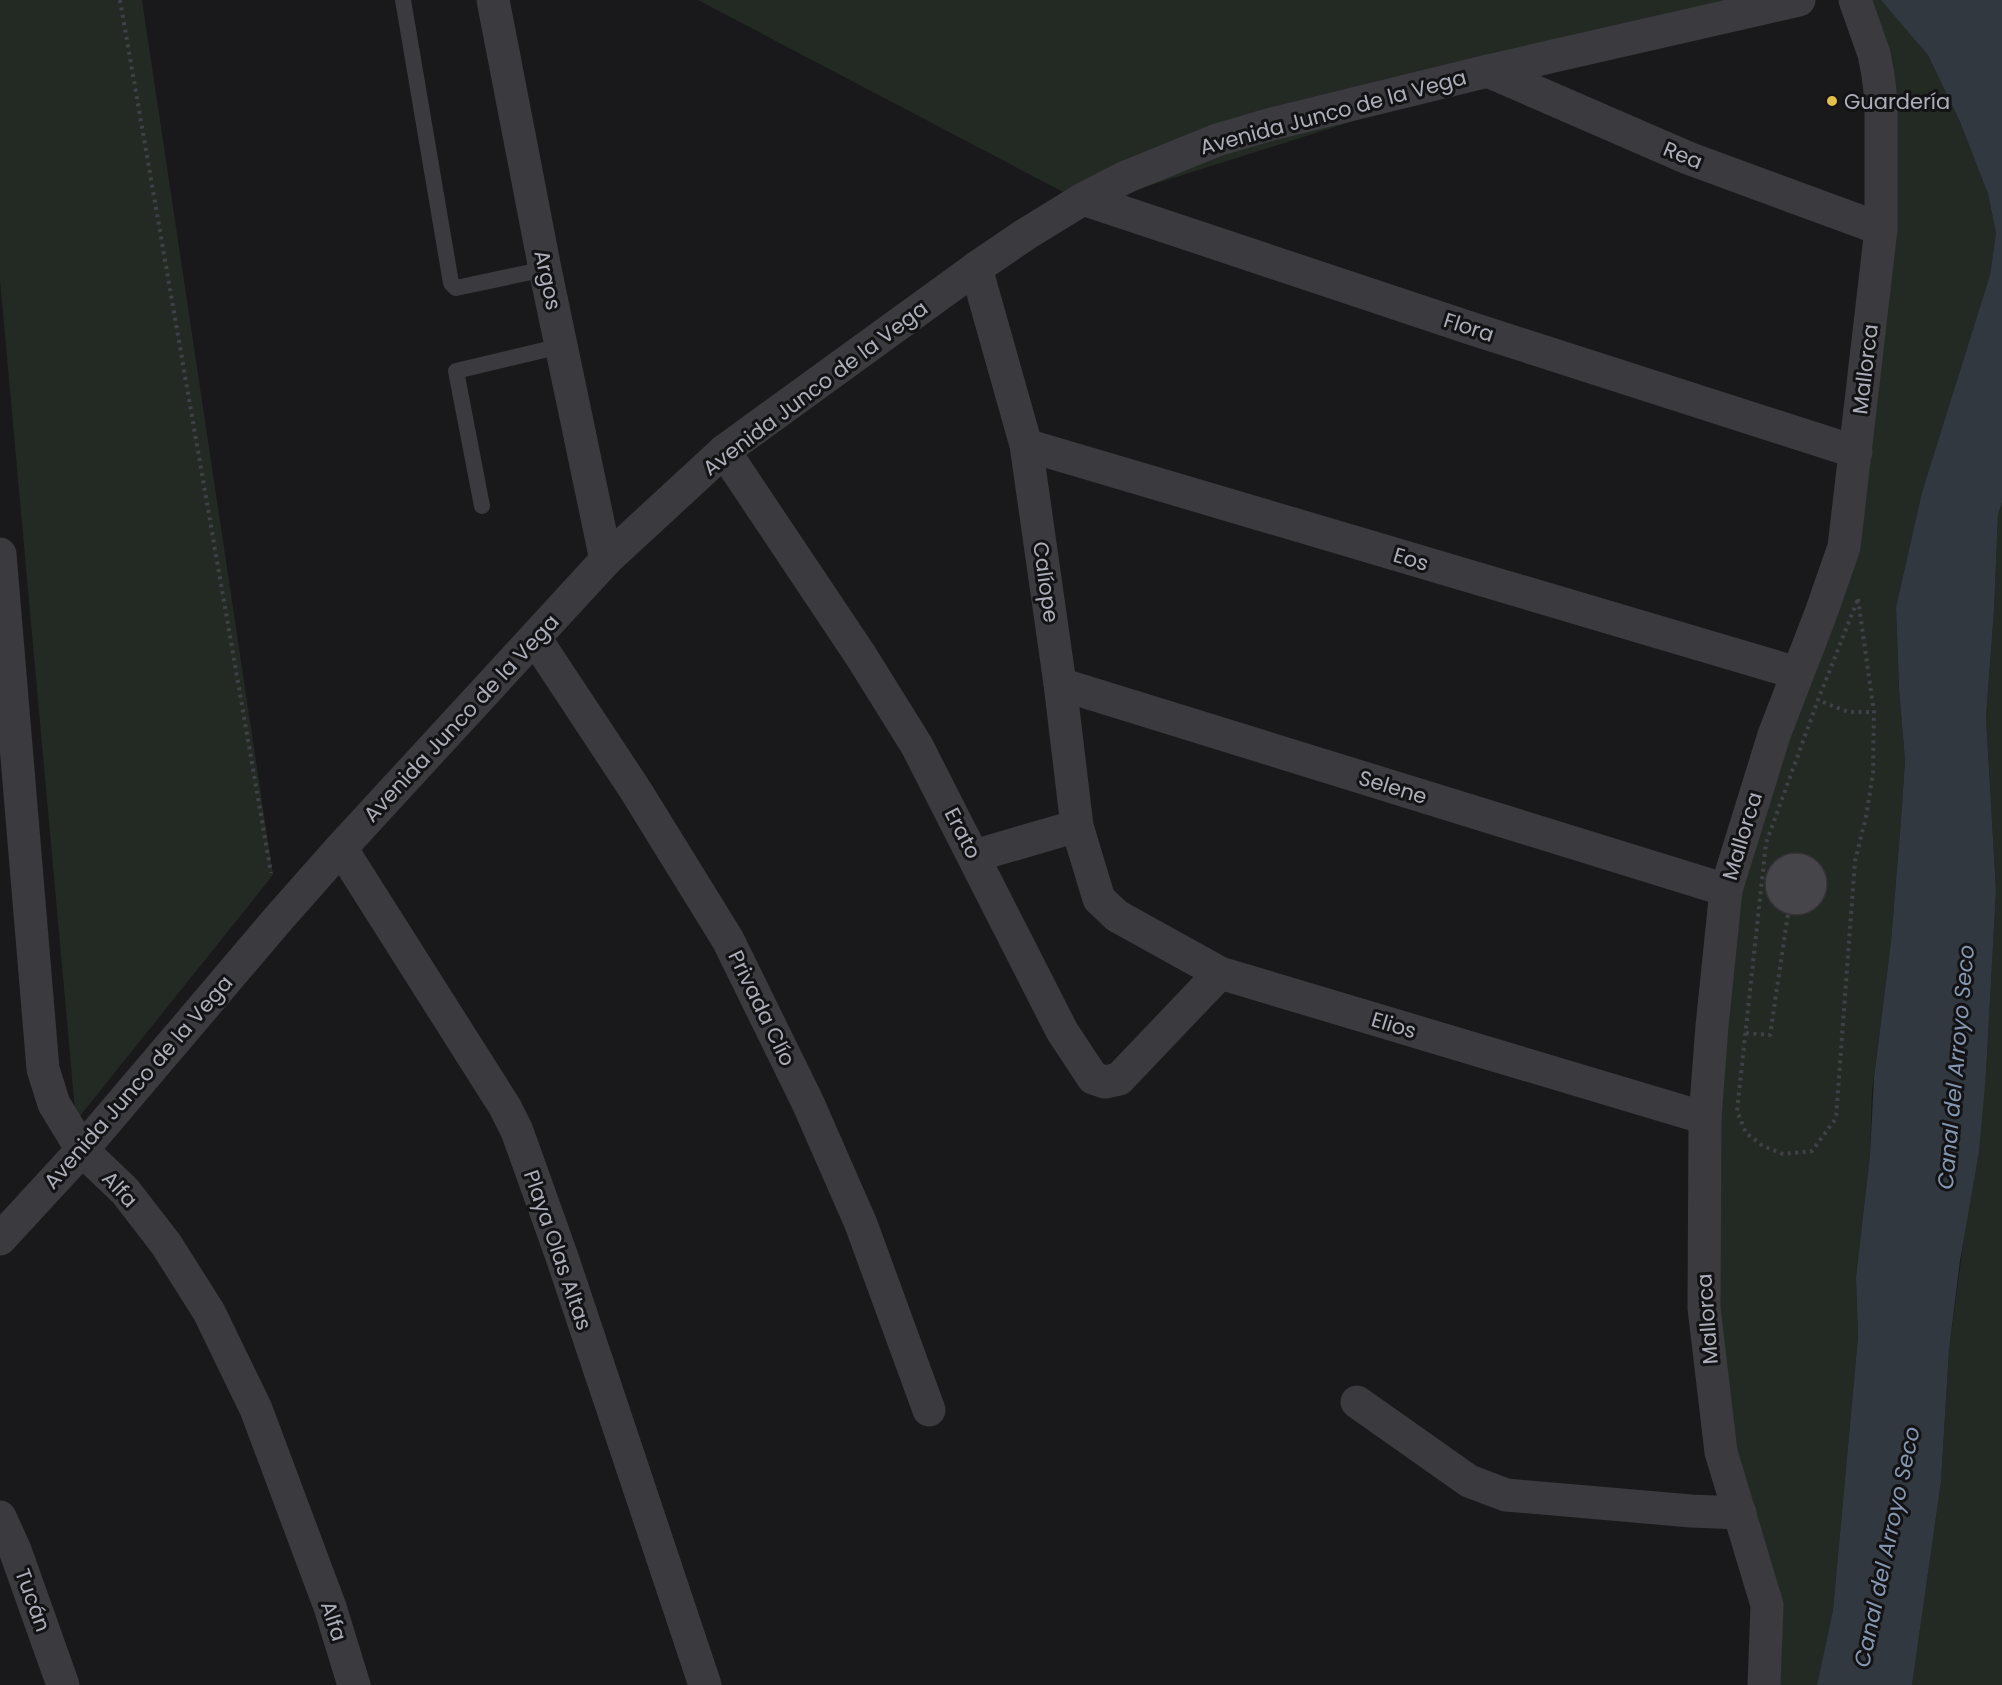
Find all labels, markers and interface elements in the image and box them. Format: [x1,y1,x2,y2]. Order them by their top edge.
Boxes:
street label: Avenida Junco de la Vega [1197,62,1469,162]
place label: Guardería [1844,87,1950,116]
marker: Guardería [1825,94,1839,108]
street label: Rea [1659,134,1707,176]
street label: Argos [528,247,568,313]
street label: Avenida Junco de la Vega [697,294,933,482]
street label: Flora [1440,305,1498,349]
street label: Mallorca [1845,322,1885,416]
street label: Calíope [1026,540,1066,624]
street label: Eos [1390,540,1432,578]
street label: Avenida Junco de la Vega [357,608,565,828]
street label: Selene [1355,763,1431,811]
street label: Mallorca [1715,788,1769,884]
street label: Erato [938,802,988,864]
water label: Canal del Arroyo Seco [1930,943,1982,1191]
street label: Privada Clío [722,945,802,1071]
street label: Avenida Junco de la Vega [37,969,239,1195]
street label: Elios [1368,1004,1420,1046]
street label: Alfa [96,1164,144,1214]
street label: Playa Olas Altas [517,1166,599,1334]
street label: Mallorca [1689,1273,1725,1365]
water label: Canal del Arroyo Seco [1846,1424,1928,1670]
street label: Tucán [8,1564,58,1636]
street label: Alfa [314,1597,354,1645]

